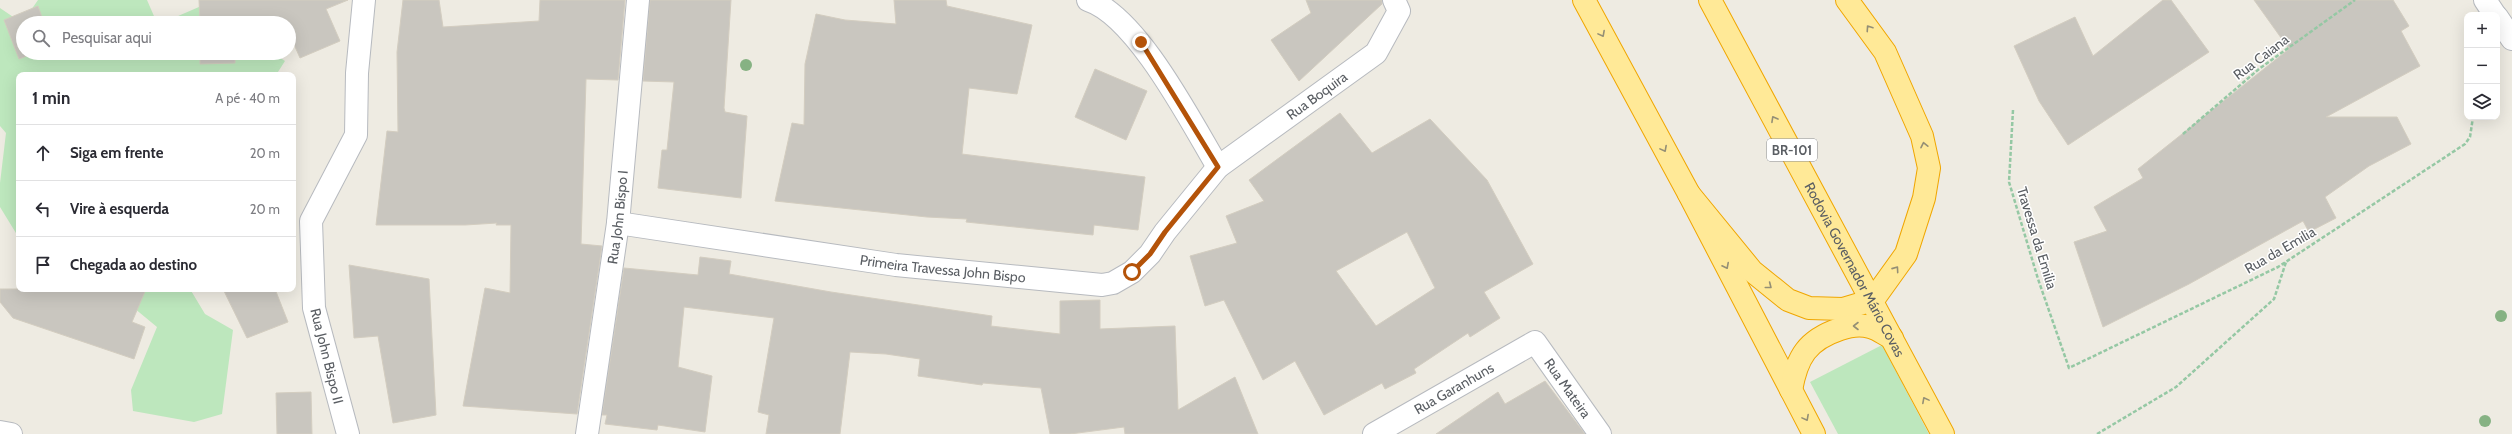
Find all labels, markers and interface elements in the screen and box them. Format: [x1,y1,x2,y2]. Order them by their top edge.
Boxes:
map controls [2464,12,2500,120]
button: + [2464,12,2500,48]
search box [16,16,296,60]
one-way arrow [1867,26,1874,33]
icon: search [30,27,52,49]
text: Pesquisar aqui [62,29,152,47]
one-way arrow [1598,30,1605,37]
street label: Rua Caiana [2230,30,2293,84]
route end [1132,33,1150,51]
button: − [2464,48,2500,84]
street label: Rua Boquira [1283,68,1351,124]
button: layers [2464,84,2500,120]
text: 1 min [32,88,70,108]
text: A pé · 40 m [215,90,280,106]
one-way arrow [1772,115,1779,123]
road number: BR-101 [1767,139,1817,161]
icon: ahead [32,142,54,164]
one-way arrow [1921,142,1929,149]
text: Siga em frente [70,144,163,162]
one-way arrow [1659,144,1667,152]
text: 20 m [250,145,280,161]
street label: Rua John Bispo I [603,169,632,265]
street label: Rodovia Governador Mário Covas [1801,179,1909,360]
street label: Travessa da Emilia [2013,185,2061,292]
icon: left [32,198,54,220]
text: Vire à esquerda [70,200,169,218]
text: 20 m [250,201,280,217]
street label: Rua da Emilia [2241,222,2319,278]
street label: Primeira Travessa John Bispo [859,251,1027,287]
icon: arrive [32,254,54,276]
text: Chegada ao destino [70,256,197,274]
one-way arrow [1721,262,1729,269]
route start [1123,263,1141,281]
one-way arrow [1891,266,1898,273]
one-way arrow [1765,282,1772,289]
street label: Rua John Bispo II [306,306,348,406]
one-way arrow [1853,322,1859,330]
street label: Rua Mateira [1540,355,1595,422]
street label: Rua Garanhuns [1411,358,1497,418]
one-way arrow [1922,396,1930,404]
one-way arrow [1801,414,1808,421]

